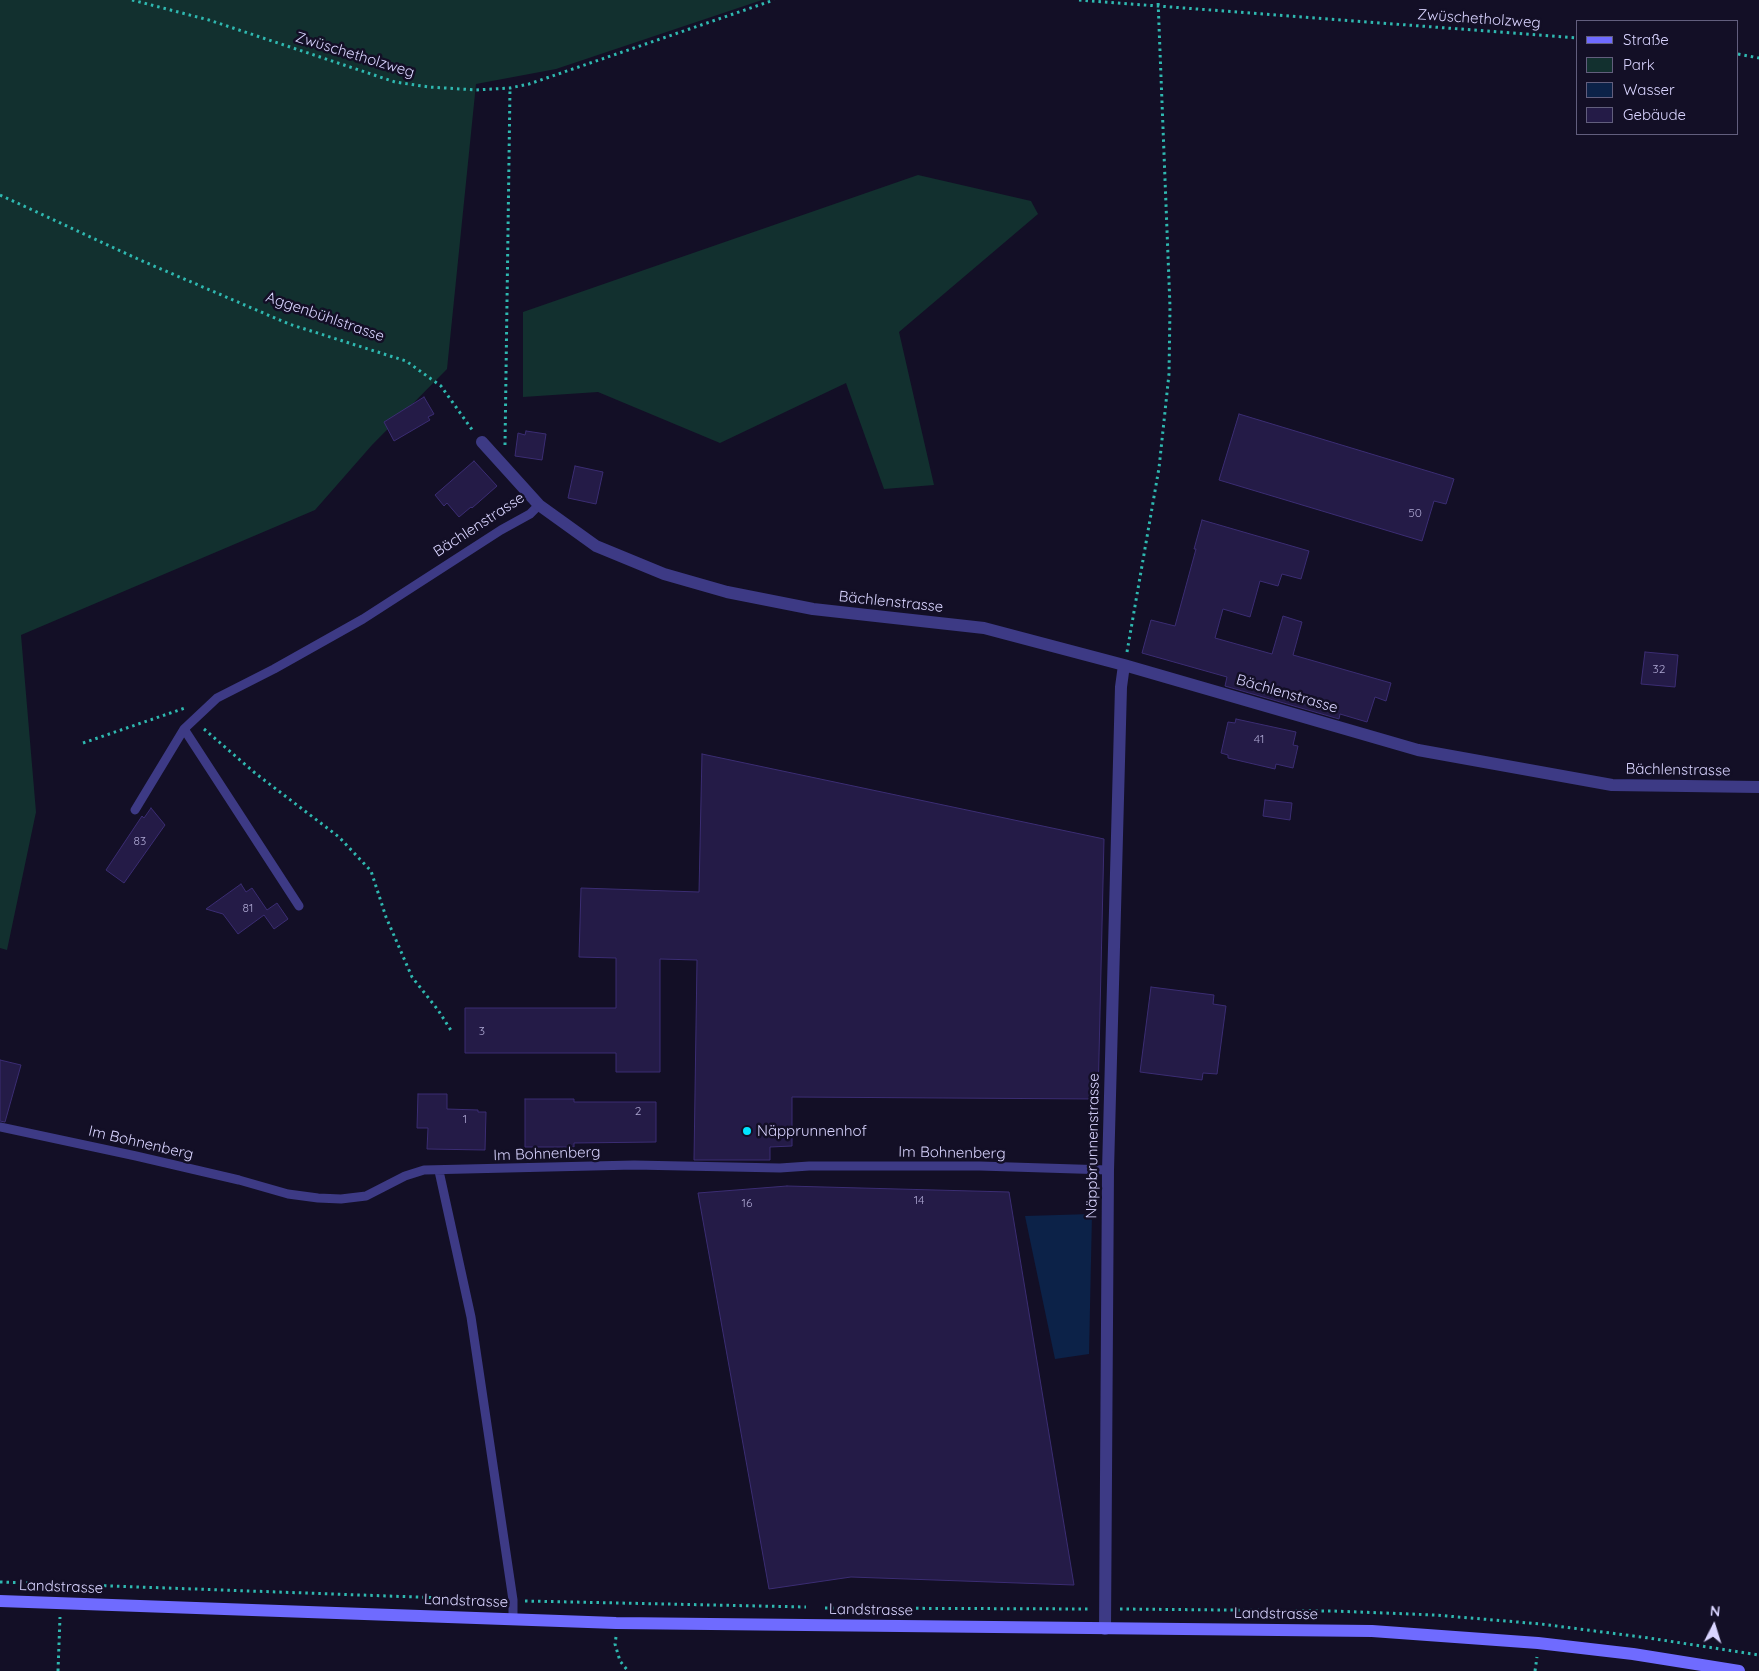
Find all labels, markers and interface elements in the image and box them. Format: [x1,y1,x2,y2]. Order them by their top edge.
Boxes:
street label: Zwüschetholzweg [1417,6,1541,32]
legend [1576,20,1739,135]
street label: Zwüschetholzweg [293,28,417,82]
text: Straße [1623,30,1669,49]
text: Park [1623,55,1655,74]
text: Wasser [1623,80,1675,99]
text: Gebäude [1623,105,1686,124]
street label: Aggenbühlstrasse [263,288,387,346]
street label: Bächlenstrasse [430,489,528,561]
house number: 50 [1408,506,1422,520]
street label: Bächlenstrasse [838,588,944,616]
house number: 32 [1653,662,1665,676]
street label: Bächlenstrasse [1234,671,1340,717]
house number: 41 [1254,732,1264,746]
street label: Bächlenstrasse [1625,760,1731,780]
house number: 83 [134,834,146,848]
house number: 81 [243,901,253,915]
house number: 3 [479,1024,485,1038]
street label: Näppbrunnenstrasse [1083,1073,1103,1219]
house number: 2 [635,1104,641,1118]
house number: 1 [463,1112,467,1126]
street label: Im Bohnenberg [87,1122,195,1164]
place label: Näpprunnenhof [757,1122,867,1140]
marker: Näpprunnenhof [741,1125,753,1137]
street label: Im Bohnenberg [493,1143,601,1165]
street label: Im Bohnenberg [898,1143,1006,1163]
house number: 14 [914,1193,924,1207]
house number: 16 [742,1196,752,1210]
street label: Landstrasse [19,1577,103,1597]
street label: Landstrasse [424,1591,508,1611]
street label: Landstrasse [829,1600,913,1620]
north arrow [1689,1601,1739,1651]
text: N [1709,1602,1721,1620]
street label: Landstrasse [1234,1604,1318,1624]

